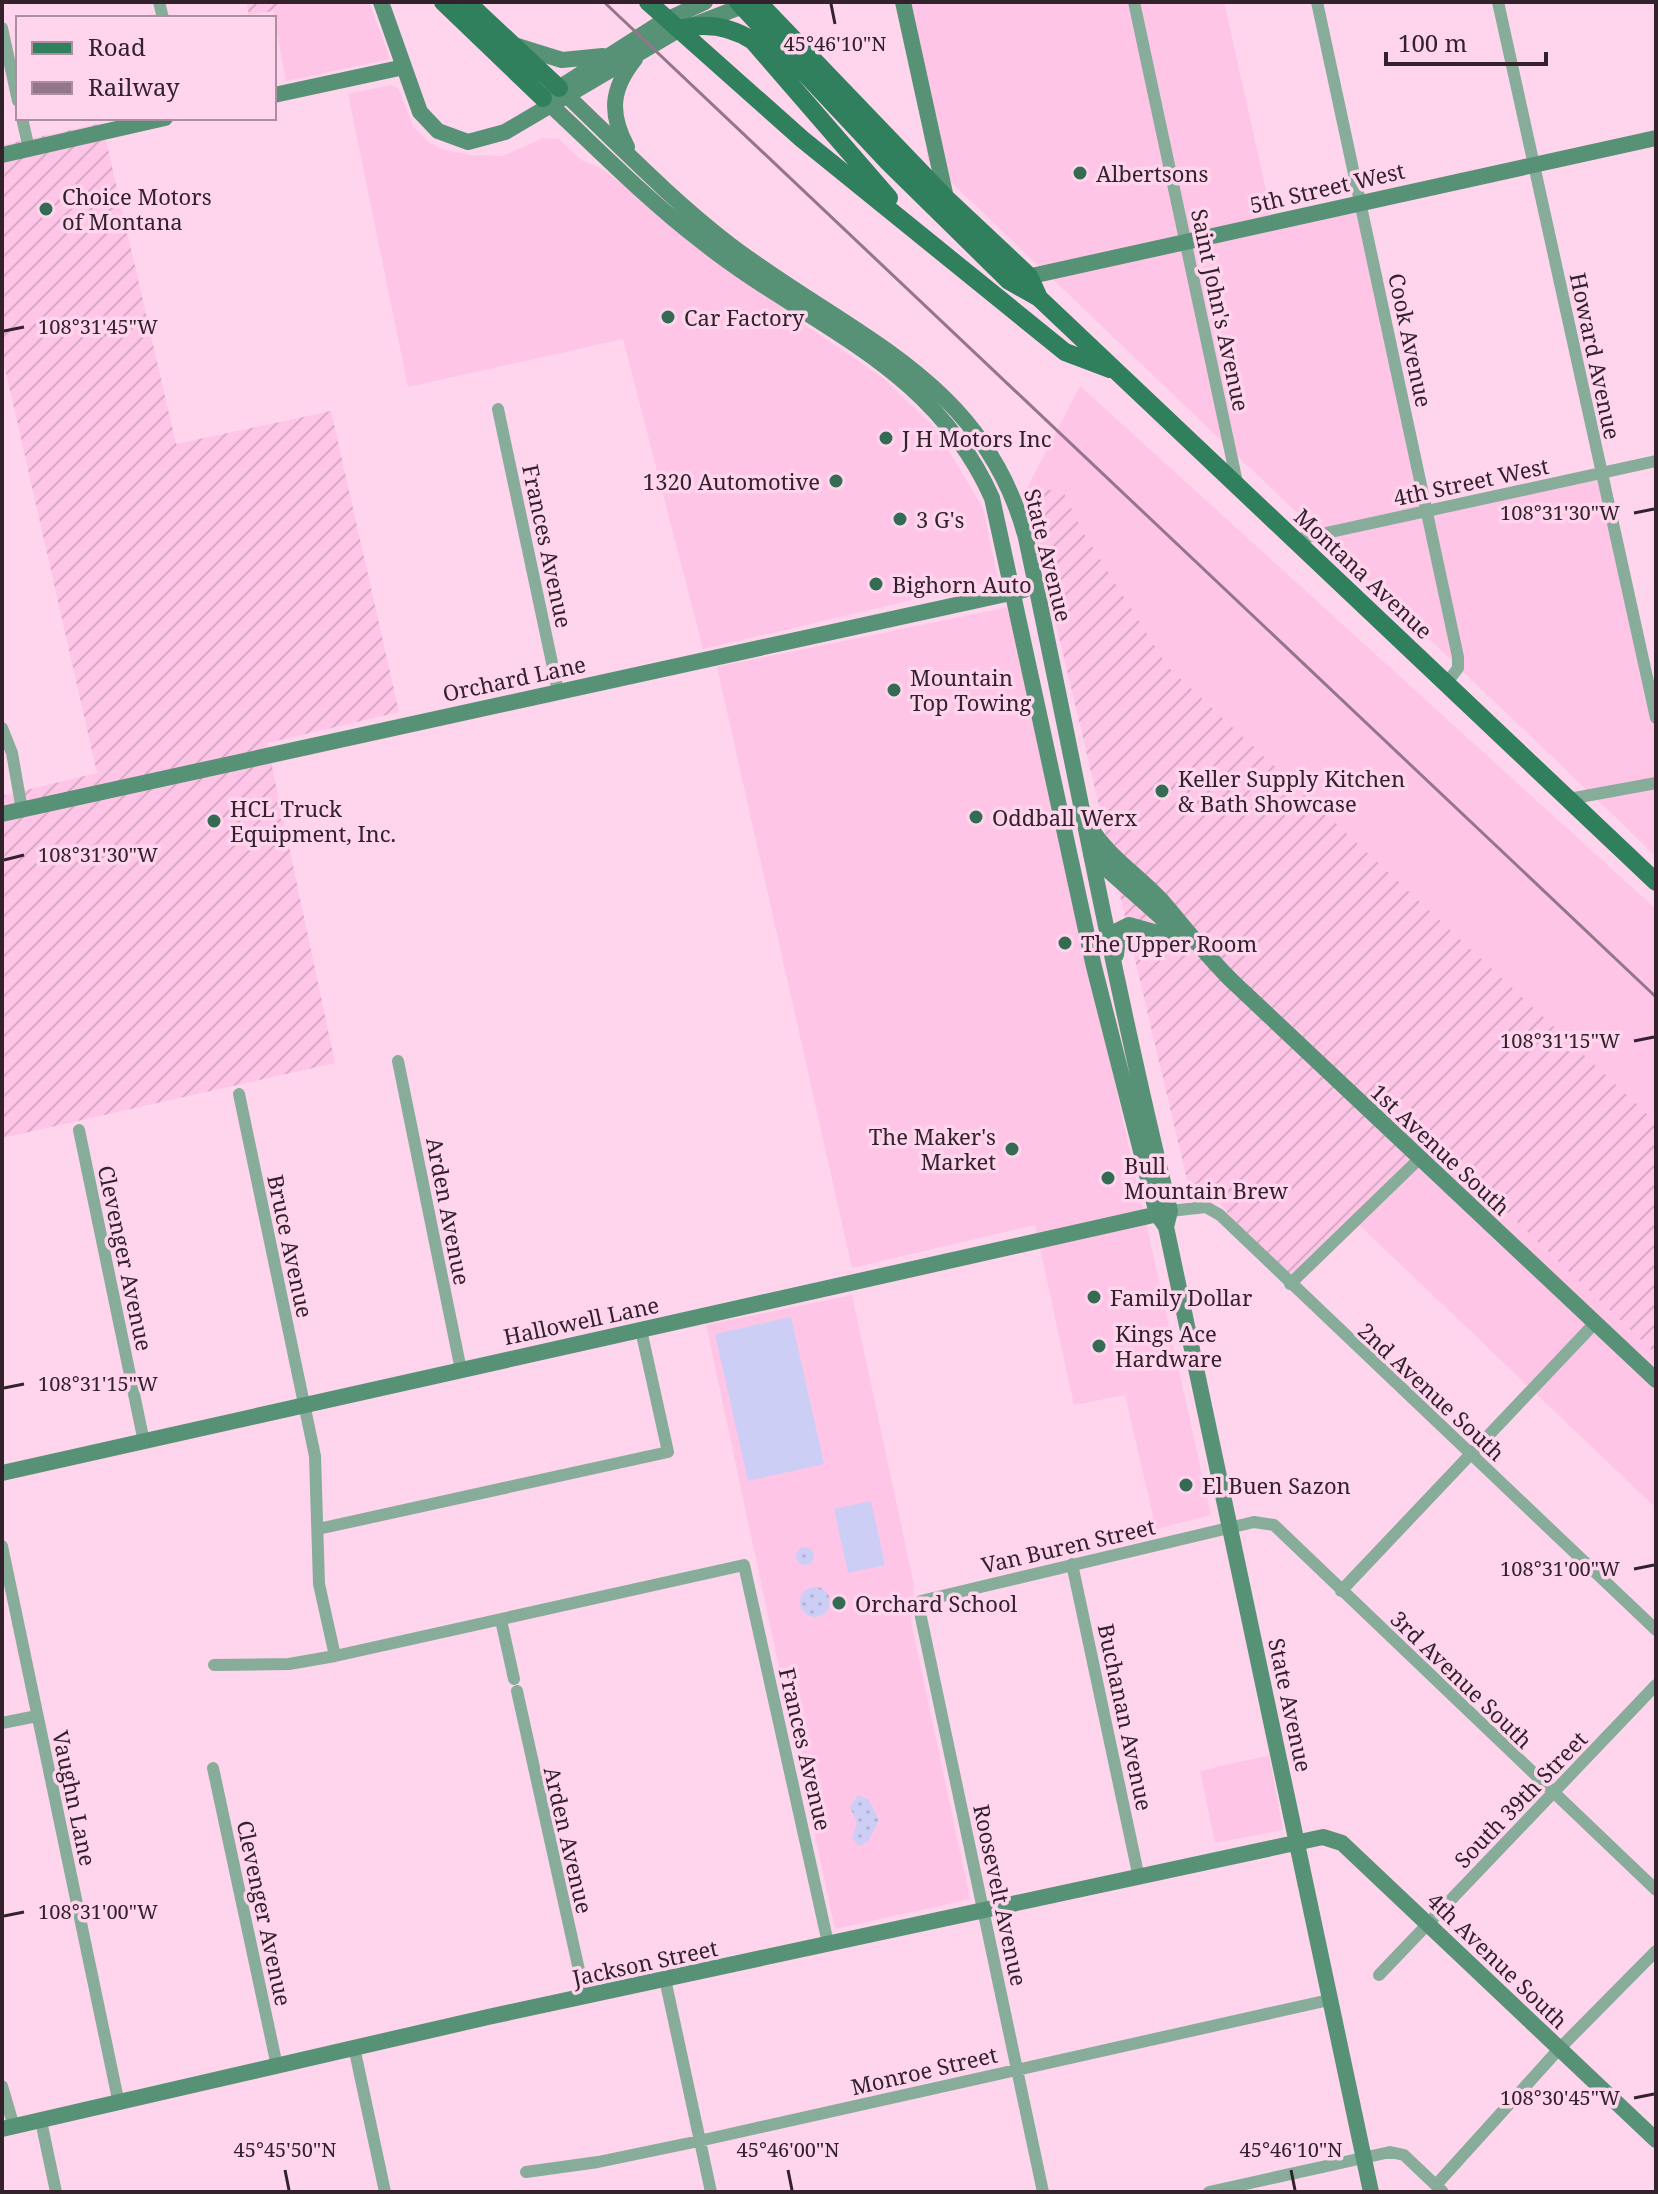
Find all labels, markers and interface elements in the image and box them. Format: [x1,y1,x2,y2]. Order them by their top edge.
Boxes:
legend [16,16,276,120]
scale bar [1386,16,1546,66]
text: 100 m [1398,26,1467,59]
text: Road [88,30,146,63]
text: 45°46'10"N [784,30,886,57]
text: Railway [88,70,180,103]
street label: 5th Street West [1247,155,1408,219]
place label: Albertsons [1096,158,1208,188]
marker: Albertsons [1071,164,1089,182]
place label: Choice Motors of Montana [62,181,212,236]
marker: Choice Motors of Montana [37,200,55,218]
street label: Saint John's Avenue [1185,206,1257,414]
street label: Cook Avenue [1382,270,1440,410]
street label: Howard Avenue [1564,270,1628,442]
place label: Car Factory [684,302,805,332]
marker: Car Factory [659,308,677,326]
text: 108°31'45"W [38,313,158,340]
place label: J H Motors Inc [901,423,1052,453]
marker: J H Motors Inc [877,429,895,447]
street label: 4th Street West [1391,450,1552,512]
street label: Frances Avenue [516,462,580,630]
place label: 1320 Automotive [643,466,820,496]
marker: 1320 Automotive [827,472,845,490]
street label: State Avenue [1018,485,1080,625]
text: 108°31'30"W [1500,499,1620,526]
street label: Montana Avenue [1288,501,1440,645]
place label: 3 G's [916,504,965,534]
marker: 3 G's [891,510,909,528]
place label: Bighorn Auto [892,569,1032,599]
marker: Bighorn Auto [867,575,885,593]
street label: Orchard Lane [440,648,588,708]
place label: Mountain Top Towing [910,662,1032,717]
marker: Mountain Top Towing [885,681,903,699]
place label: Keller Supply Kitchen & Bath Showcase [1178,763,1405,818]
marker: Keller Supply Kitchen & Bath Showcase [1153,782,1171,800]
place label: HCL Truck Equipment, Inc. [230,793,396,848]
place label: Oddball Werx [992,802,1137,832]
marker: Oddball Werx [967,808,985,826]
marker: HCL Truck Equipment, Inc. [205,812,223,830]
text: 108°31'30"W [38,841,158,868]
place label: The Upper Room [1081,928,1257,958]
marker: The Upper Room [1056,934,1074,952]
text: 108°31'15"W [1500,1027,1620,1054]
street label: 1st Avenue South [1365,1077,1517,1221]
place label: The Maker's Market [869,1121,996,1176]
street label: Arden Avenue [420,1135,478,1287]
marker: The Maker's Market [1003,1140,1021,1158]
place label: Bull Mountain Brew [1124,1150,1288,1205]
street label: Clevenger Avenue [92,1162,160,1354]
marker: Bull Mountain Brew [1099,1169,1117,1187]
street label: Bruce Avenue [261,1172,321,1320]
place label: Family Dollar [1110,1282,1253,1312]
marker: Family Dollar [1085,1288,1103,1306]
street label: Hallowell Lane [500,1289,662,1351]
street label: 2nd Avenue South [1352,1315,1512,1467]
place label: Kings Ace Hardware [1115,1318,1222,1373]
marker: Kings Ace Hardware [1090,1337,1108,1355]
text: 108°31'15"W [38,1370,158,1397]
place label: El Buen Sazon [1202,1470,1351,1500]
marker: El Buen Sazon [1177,1476,1195,1494]
street label: Van Buren Street [978,1510,1158,1580]
text: 108°31'00"W [1500,1555,1620,1582]
place label: Orchard School [855,1588,1018,1618]
marker: Orchard School [830,1594,848,1612]
street label: 3rd Avenue South [1384,1603,1540,1755]
street label: Buchanan Avenue [1092,1621,1160,1813]
street label: State Avenue [1262,1635,1320,1775]
street label: Frances Avenue [773,1665,839,1833]
street label: South 39th Street [1447,1724,1593,1874]
street label: Vaughn Lane [46,1728,104,1868]
street label: Arden Avenue [538,1764,600,1916]
street label: Roosevelt Avenue [967,1801,1035,1989]
street label: Clevenger Avenue [231,1817,299,2009]
street label: 4th Avenue South [1421,1885,1575,2035]
text: 108°31'00"W [38,1898,158,1925]
street label: Jackson Street [569,1932,721,1992]
street label: Monroe Street [848,2039,1000,2101]
text: 108°30'45"W [1500,2084,1620,2111]
text: 45°45'50"N [234,2136,336,2163]
text: 45°46'00"N [737,2136,839,2163]
text: 45°46'10"N [1240,2136,1342,2163]

